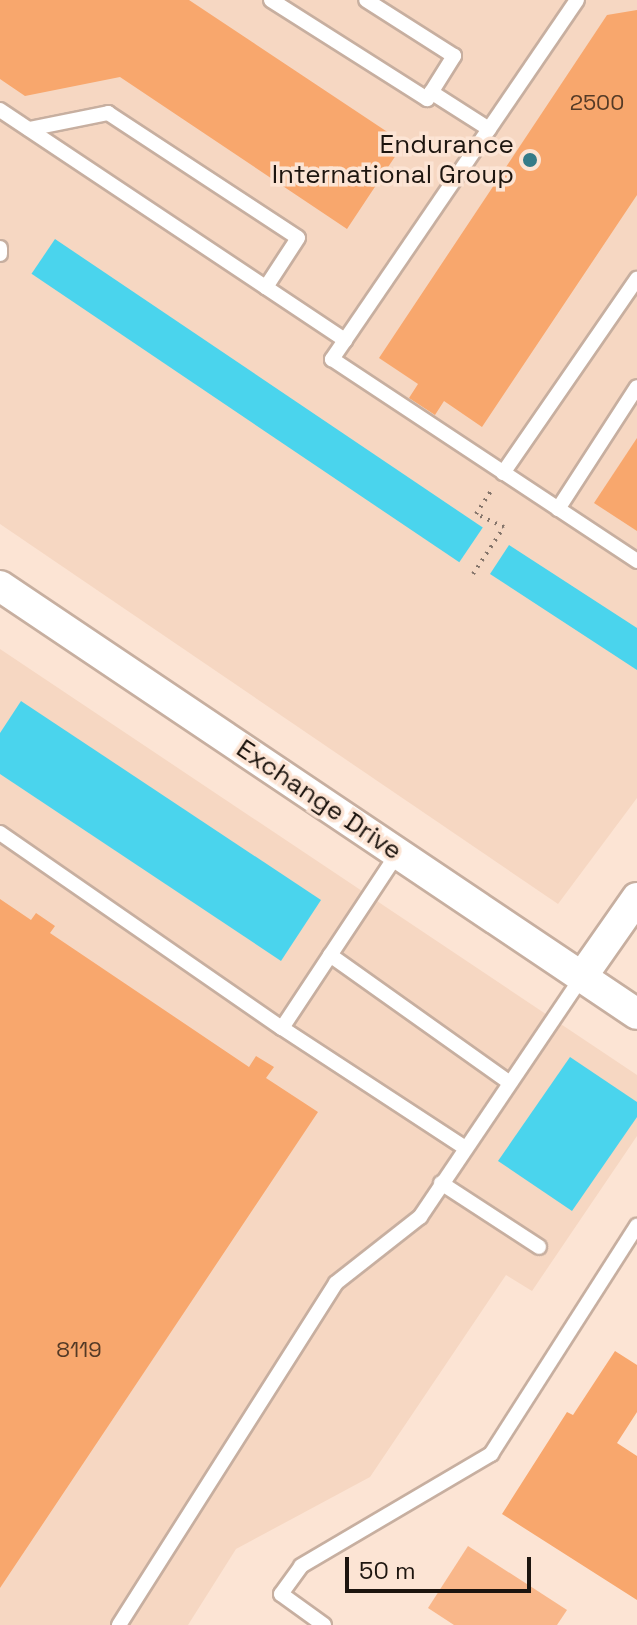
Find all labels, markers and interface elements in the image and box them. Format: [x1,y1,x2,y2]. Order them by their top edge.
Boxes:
house number: 2500 [570,90,624,116]
place label: Endurance International Group [272,129,514,190]
marker: Endurance International Group [521,151,539,169]
street label: Exchange Drive [230,733,408,867]
house number: 8119 [56,1337,102,1363]
scale bar [349,1541,535,1591]
text: 50 m [359,1555,416,1586]

